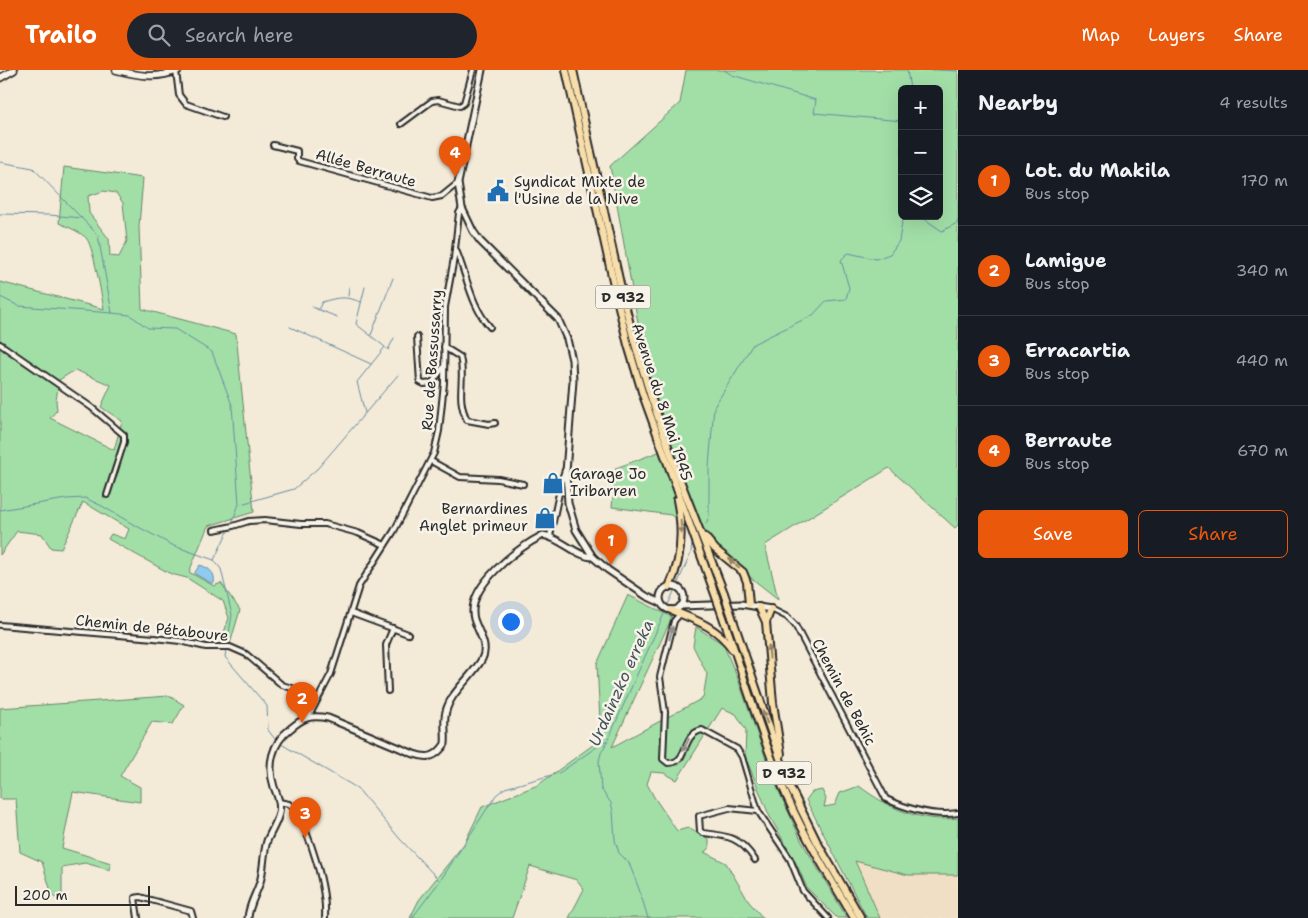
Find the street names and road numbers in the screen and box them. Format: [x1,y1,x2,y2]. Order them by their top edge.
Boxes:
street label: Allée Berraute [313,144,419,192]
road number: D 932 [596,286,650,308]
street label: Rue de Bassussarry [417,289,447,431]
street label: Avenue du 8 Mai 1945 [627,321,697,483]
street label: Chemin de Pétaboure [75,610,229,646]
street label: Chemin de Behic [807,635,881,749]
road number: D 932 [756,761,812,784]

